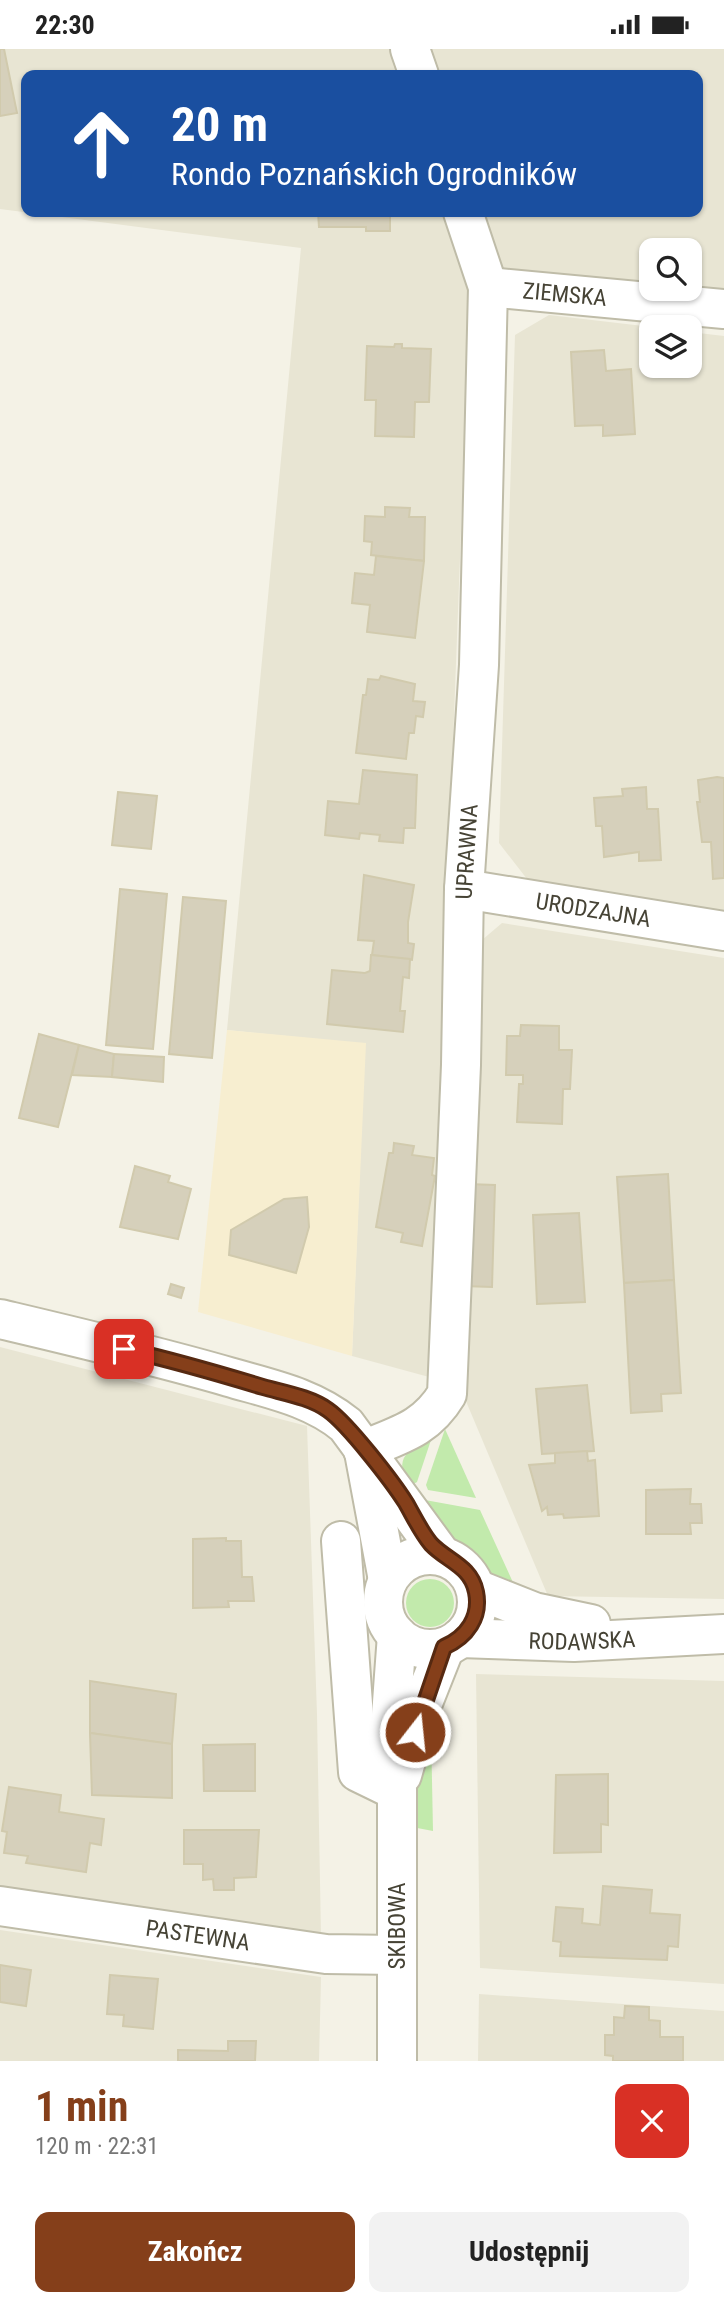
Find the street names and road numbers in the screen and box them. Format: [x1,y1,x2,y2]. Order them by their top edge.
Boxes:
street label: ZIEMSKA [521,277,608,312]
street label: UPRAWNA [450,803,483,900]
street label: URODZAJNA [534,887,653,932]
street label: RODAWSKA [528,1625,636,1656]
street label: SKIBOWA [384,1883,411,1969]
street label: PASTEWNA [144,1914,252,1956]

